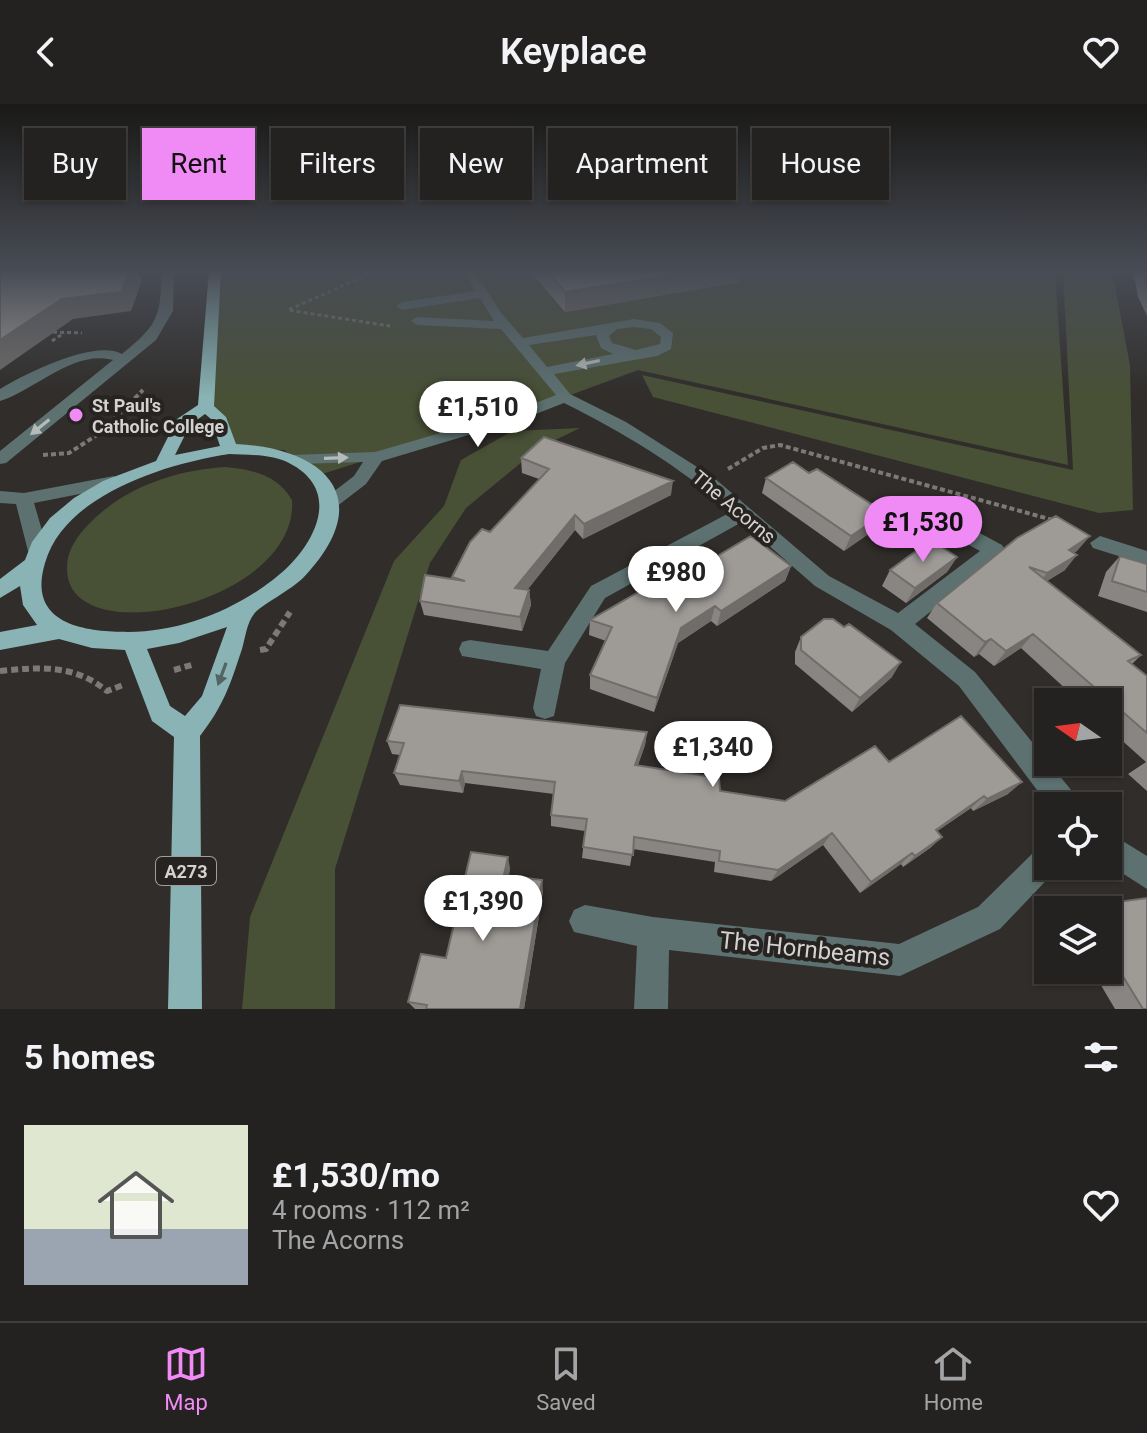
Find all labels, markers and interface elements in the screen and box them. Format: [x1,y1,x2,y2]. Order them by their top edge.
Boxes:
icon: back [24,30,68,74]
icon: heart [1079,30,1123,74]
text: Keyplace [500,31,647,73]
chip: Buy [24,128,126,200]
chip: Rent [142,128,255,200]
chip: Filters [271,128,404,200]
chip: New [420,128,532,200]
chip: Apartment [548,128,736,200]
chip: House [752,128,889,200]
one-way arrow [575,357,600,370]
pin: £1,510 [413,381,543,449]
text: £1,510 [437,392,519,422]
place label: St Paul's Catholic College [92,395,225,437]
marker: St Paul's Catholic College [67,406,85,424]
one-way arrow [30,418,50,435]
one-way arrow [324,452,349,465]
street label: The Acorns [687,465,781,549]
pin: £1,530 [858,496,988,564]
text: £1,530 [882,507,964,537]
pin: £980 [629,546,723,614]
text: £980 [646,557,706,587]
one-way arrow [215,663,227,687]
north arrow [1034,688,1122,776]
map controls [1034,688,1122,984]
pin: £1,340 [648,721,778,789]
text: £1,340 [672,732,754,762]
button: locate [1034,792,1122,880]
road number: A273 [156,857,216,885]
pin: £1,390 [418,875,548,943]
text: £1,390 [442,886,524,916]
button: layers [1034,896,1122,984]
street label: The Hornbeams [718,926,892,972]
icon: filters [1079,1035,1123,1079]
text: 5 homes [24,1037,155,1077]
text: £1,530/mo [272,1155,440,1195]
icon: home [88,1157,184,1253]
icon: heart [1079,1183,1123,1227]
text: 4 rooms · 112 m² [272,1195,470,1225]
text: The Acorns [272,1225,404,1255]
tab: Map [164,1342,208,1415]
tab: Saved [536,1342,596,1415]
tab: Home [924,1342,983,1415]

